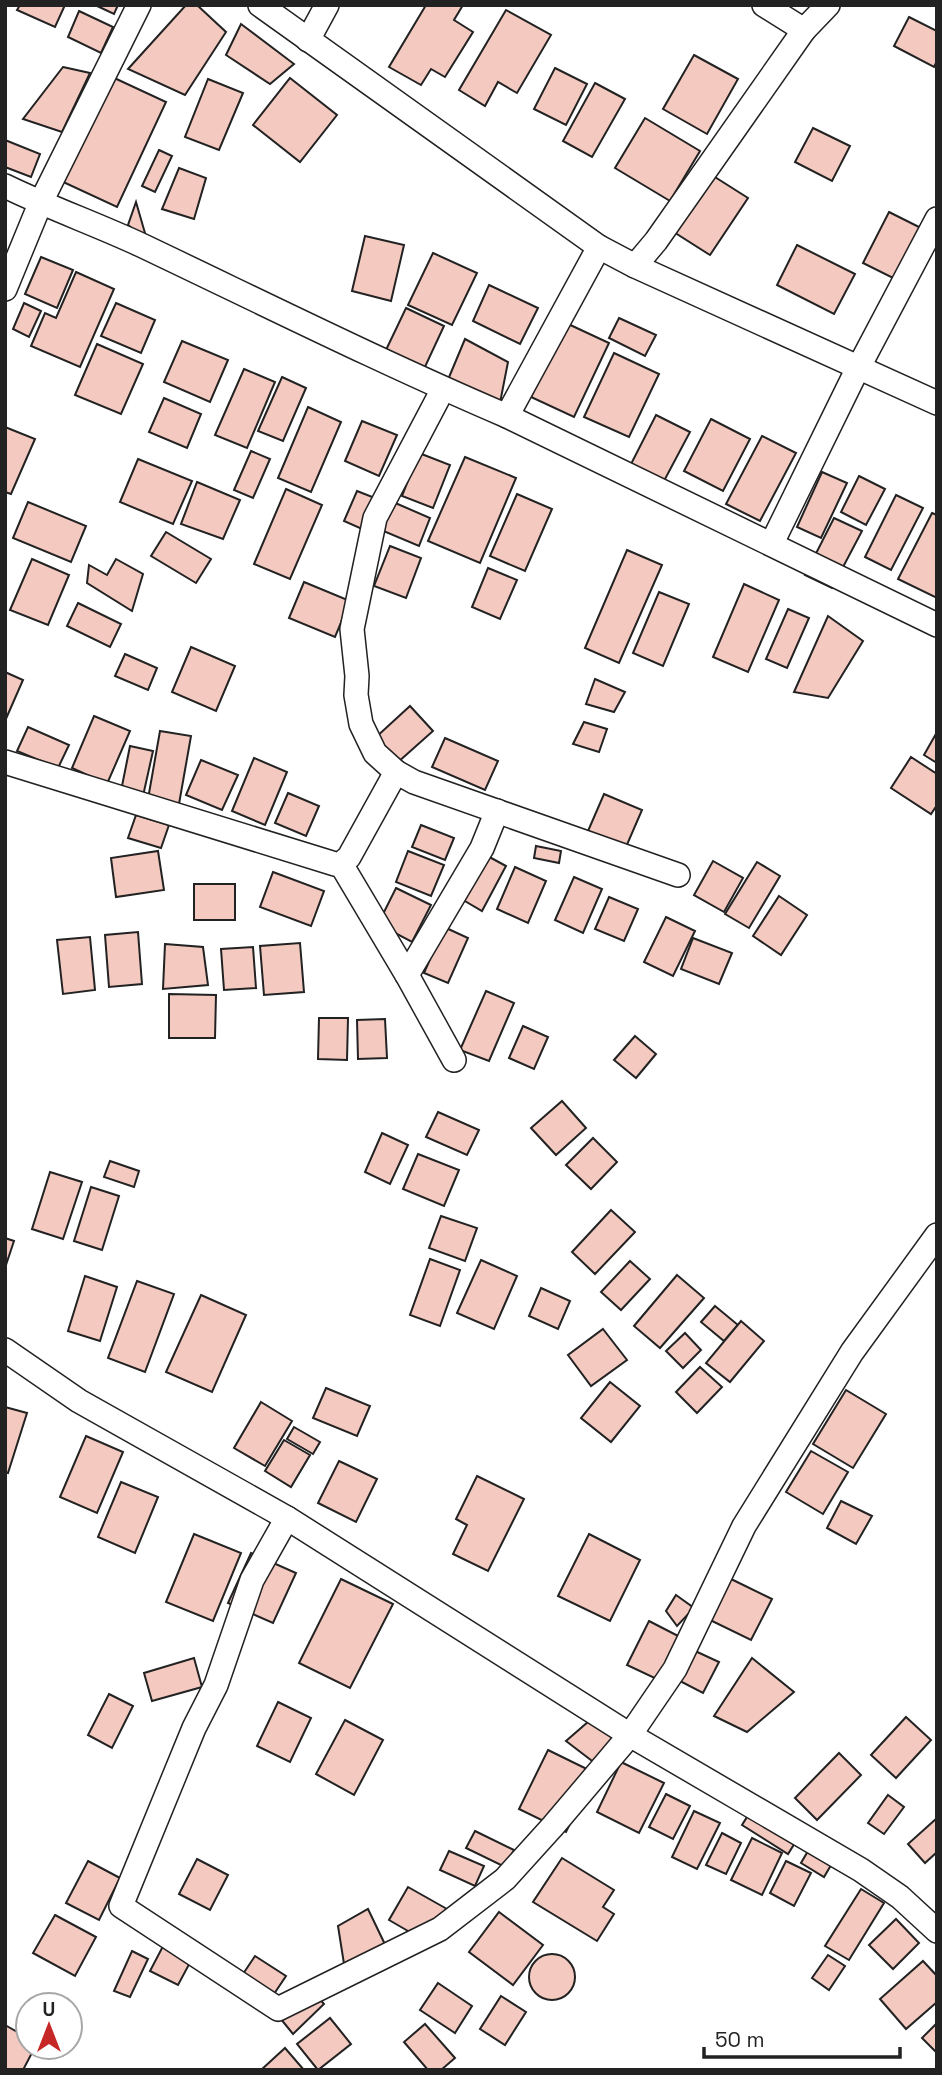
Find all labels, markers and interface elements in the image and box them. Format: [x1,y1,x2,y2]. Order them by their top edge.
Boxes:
north arrow [14,1991,84,2061]
text: U [43,1997,55,2022]
scale bar [704,2016,900,2060]
text: 50 m [715,2026,765,2053]

